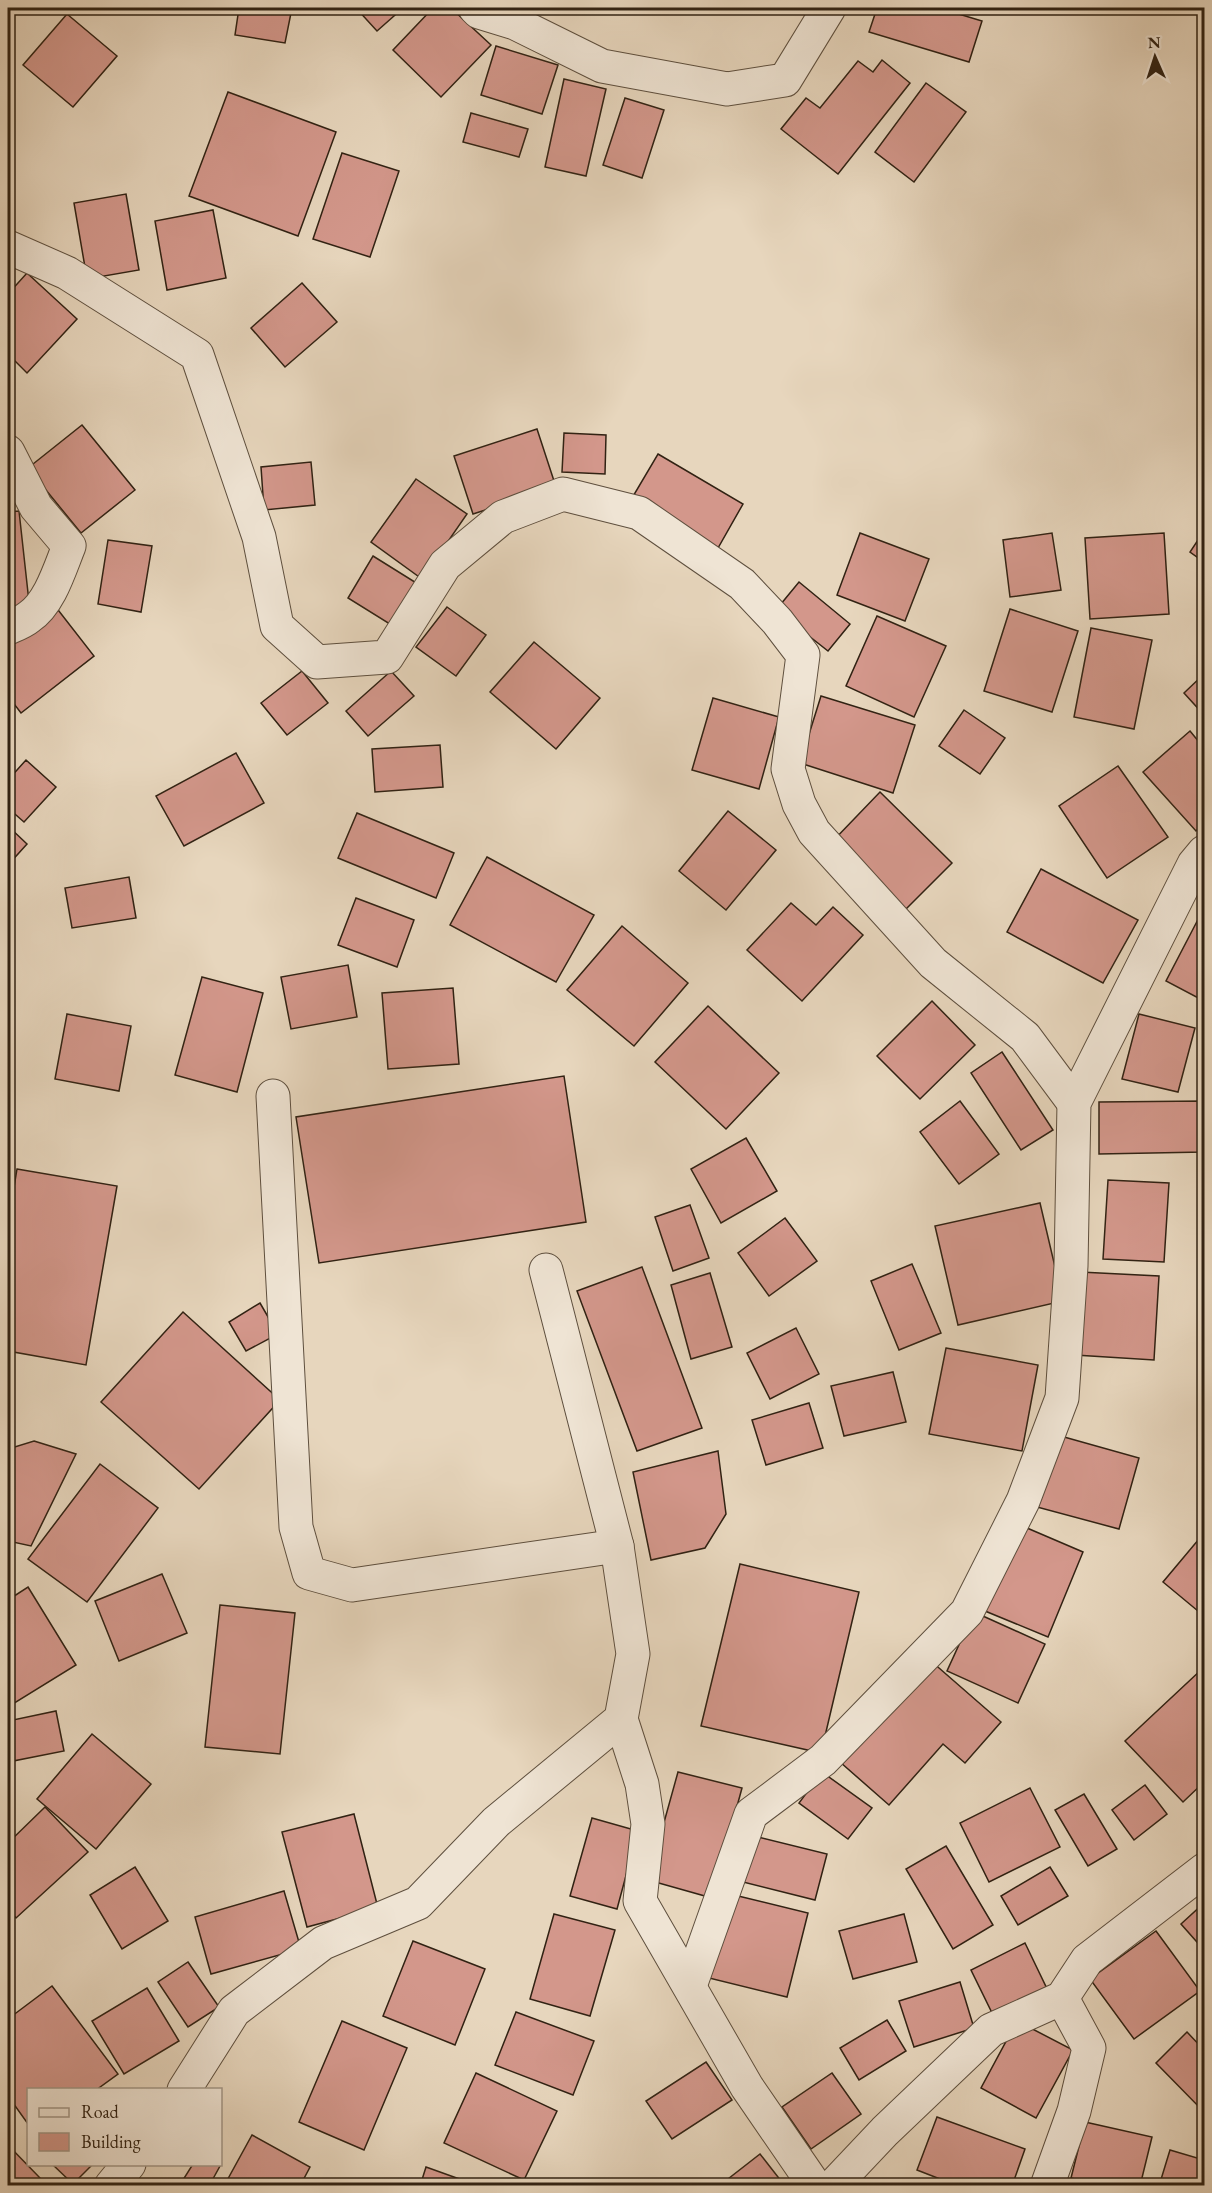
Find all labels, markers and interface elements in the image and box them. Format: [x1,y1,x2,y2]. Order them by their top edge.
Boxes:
north arrow [1125,27,1185,87]
text: N [1147,32,1161,53]
legend [27,2088,222,2166]
text: Road [81,2100,120,2123]
text: Building [81,2130,141,2153]

